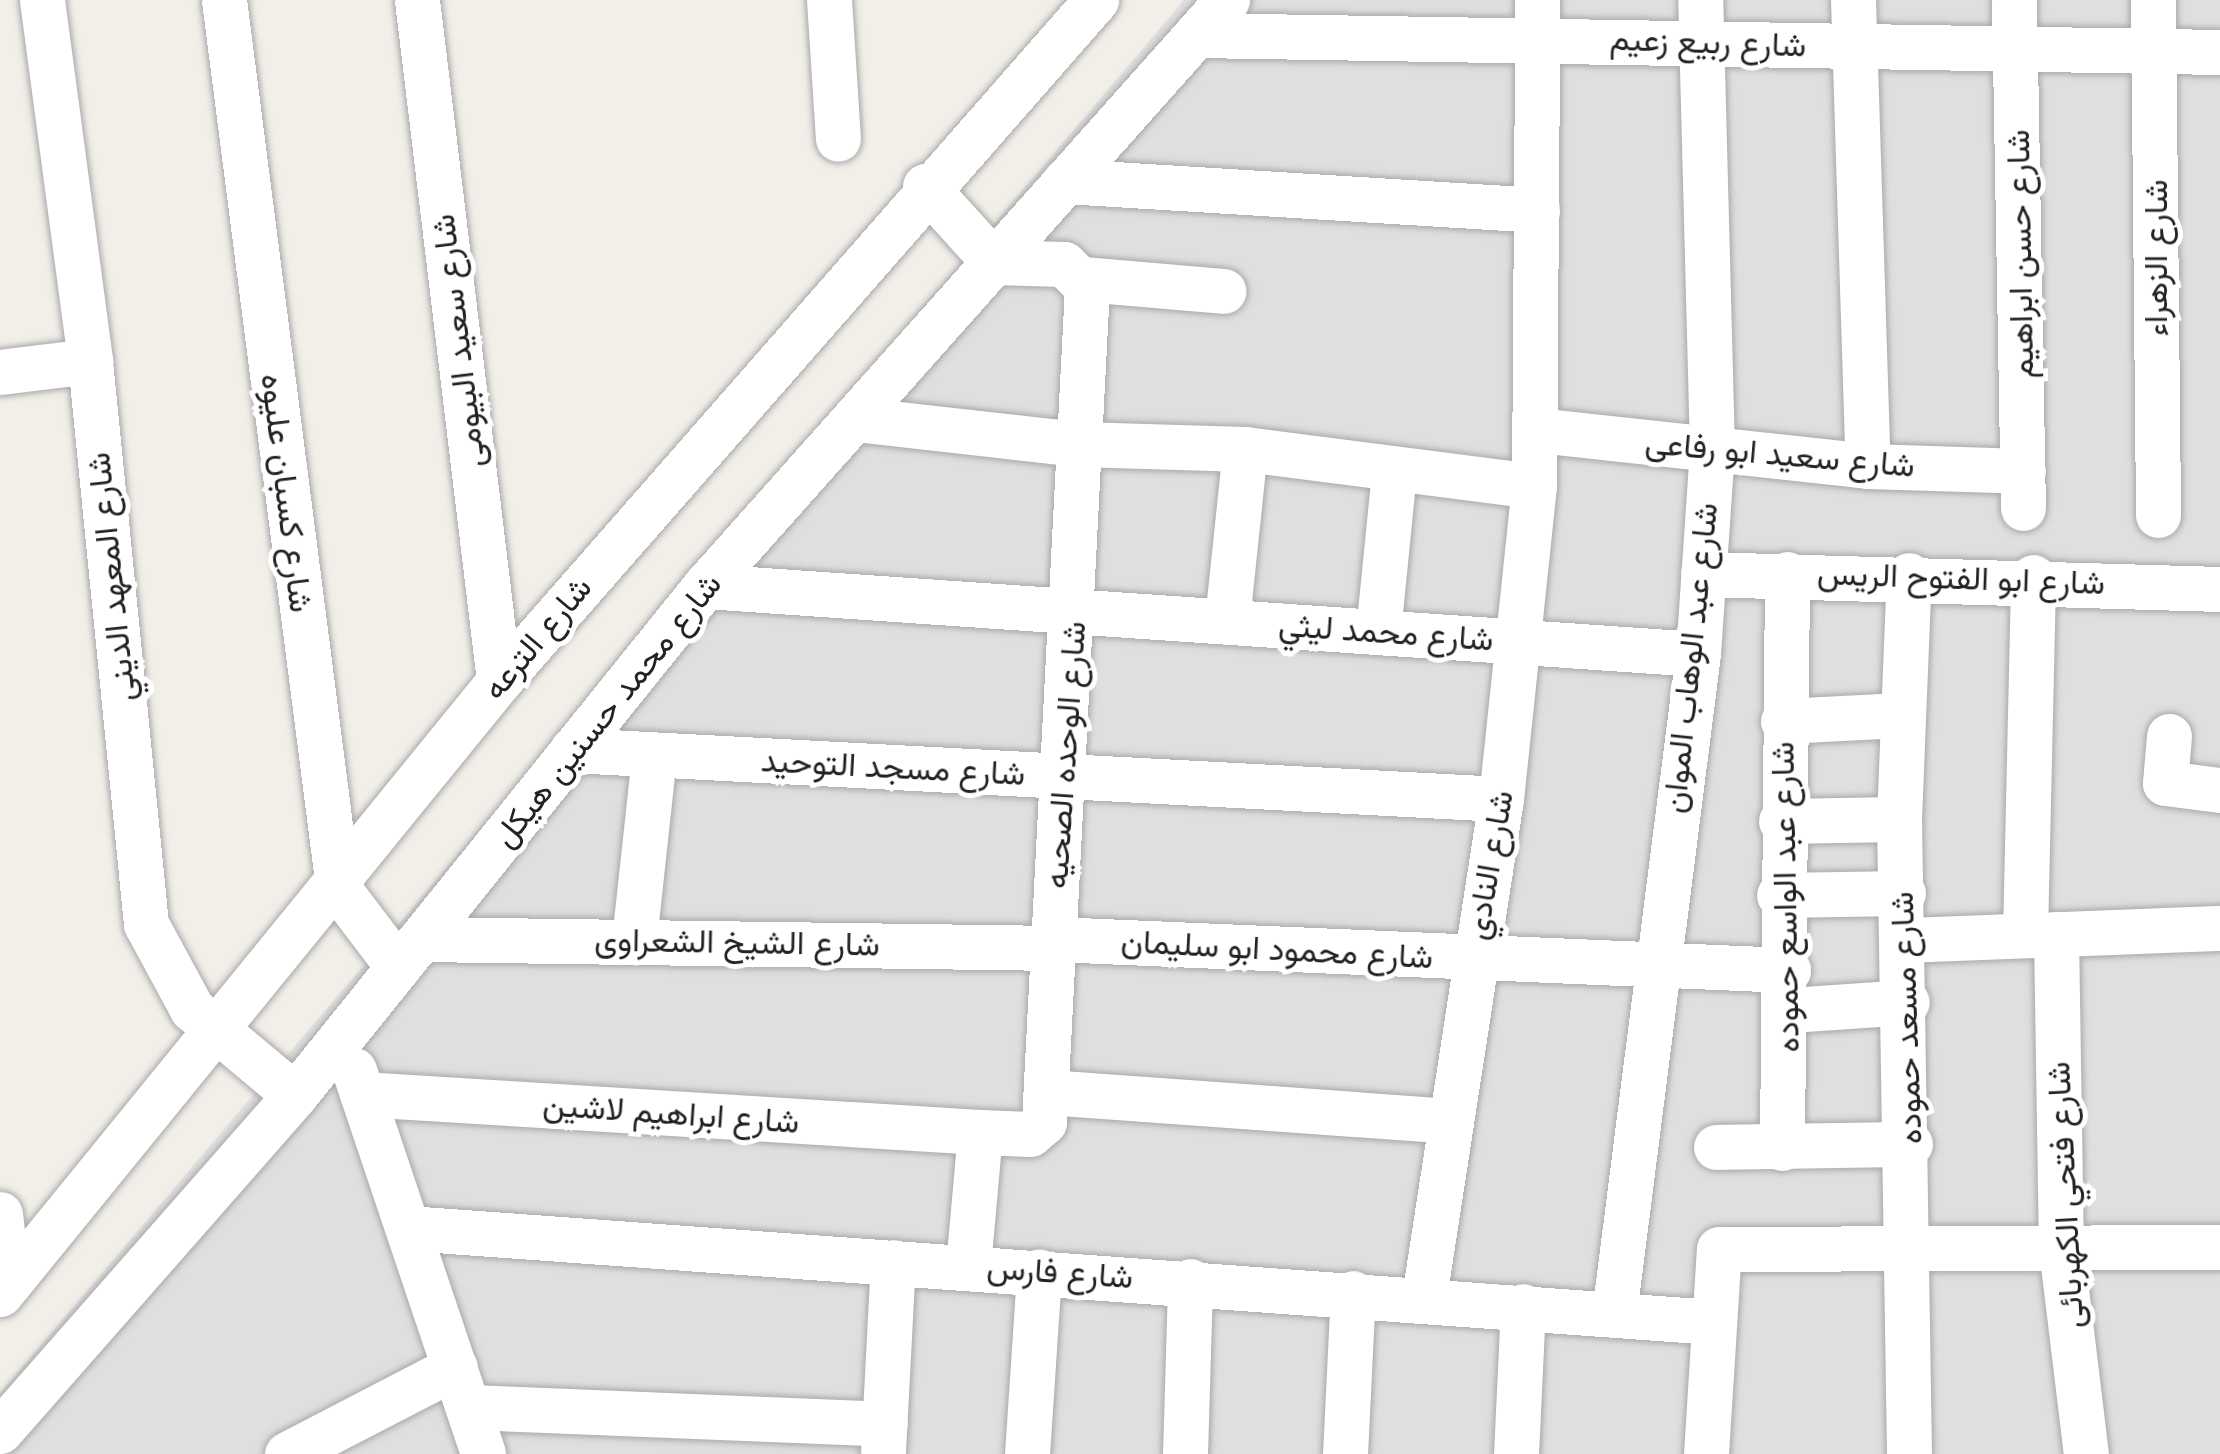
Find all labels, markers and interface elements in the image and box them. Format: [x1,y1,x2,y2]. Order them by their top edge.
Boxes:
street label: شارع ربيع زعيم [1609,19,1807,65]
street label: شارع حسن ابراهيم [1998,129,2042,379]
street label: شارع الزهراء [2136,180,2176,336]
street label: شارع سعيد البيومى [423,212,493,470]
street label: شارع كسبان عليوه [253,371,321,615]
street label: شارع سعيد ابو رفاعى [1643,422,1917,486]
street label: شارع المعهد الديني [78,450,144,704]
street label: شارع عبد الوهاب الموان [1654,501,1726,815]
street label: شارع ابو الفتوح الريس [1816,553,2106,603]
street label: شارع محمد حسنين هيكل [484,565,730,855]
street label: شارع الترعه [474,568,600,708]
street label: شارع محمد ليثي [1277,605,1495,659]
street label: شارع الوحده الصحيه [1036,620,1094,890]
street label: شارع مسجد التوحيد [760,740,1026,794]
street label: شارع عبد الواسع حموده [1762,741,1808,1053]
street label: شارع النادي [1456,787,1522,943]
street label: شارع مسعد حموده [1882,891,1930,1145]
street label: شارع الشيخ الشعراوى [594,920,880,964]
street label: شارع محمود ابو سليمان [1120,921,1434,977]
street label: شارع فتحي الكهربائى [2038,1061,2092,1329]
street label: شارع ابراهيم لاشين [541,1084,801,1142]
street label: شارع فارس [986,1247,1134,1297]

